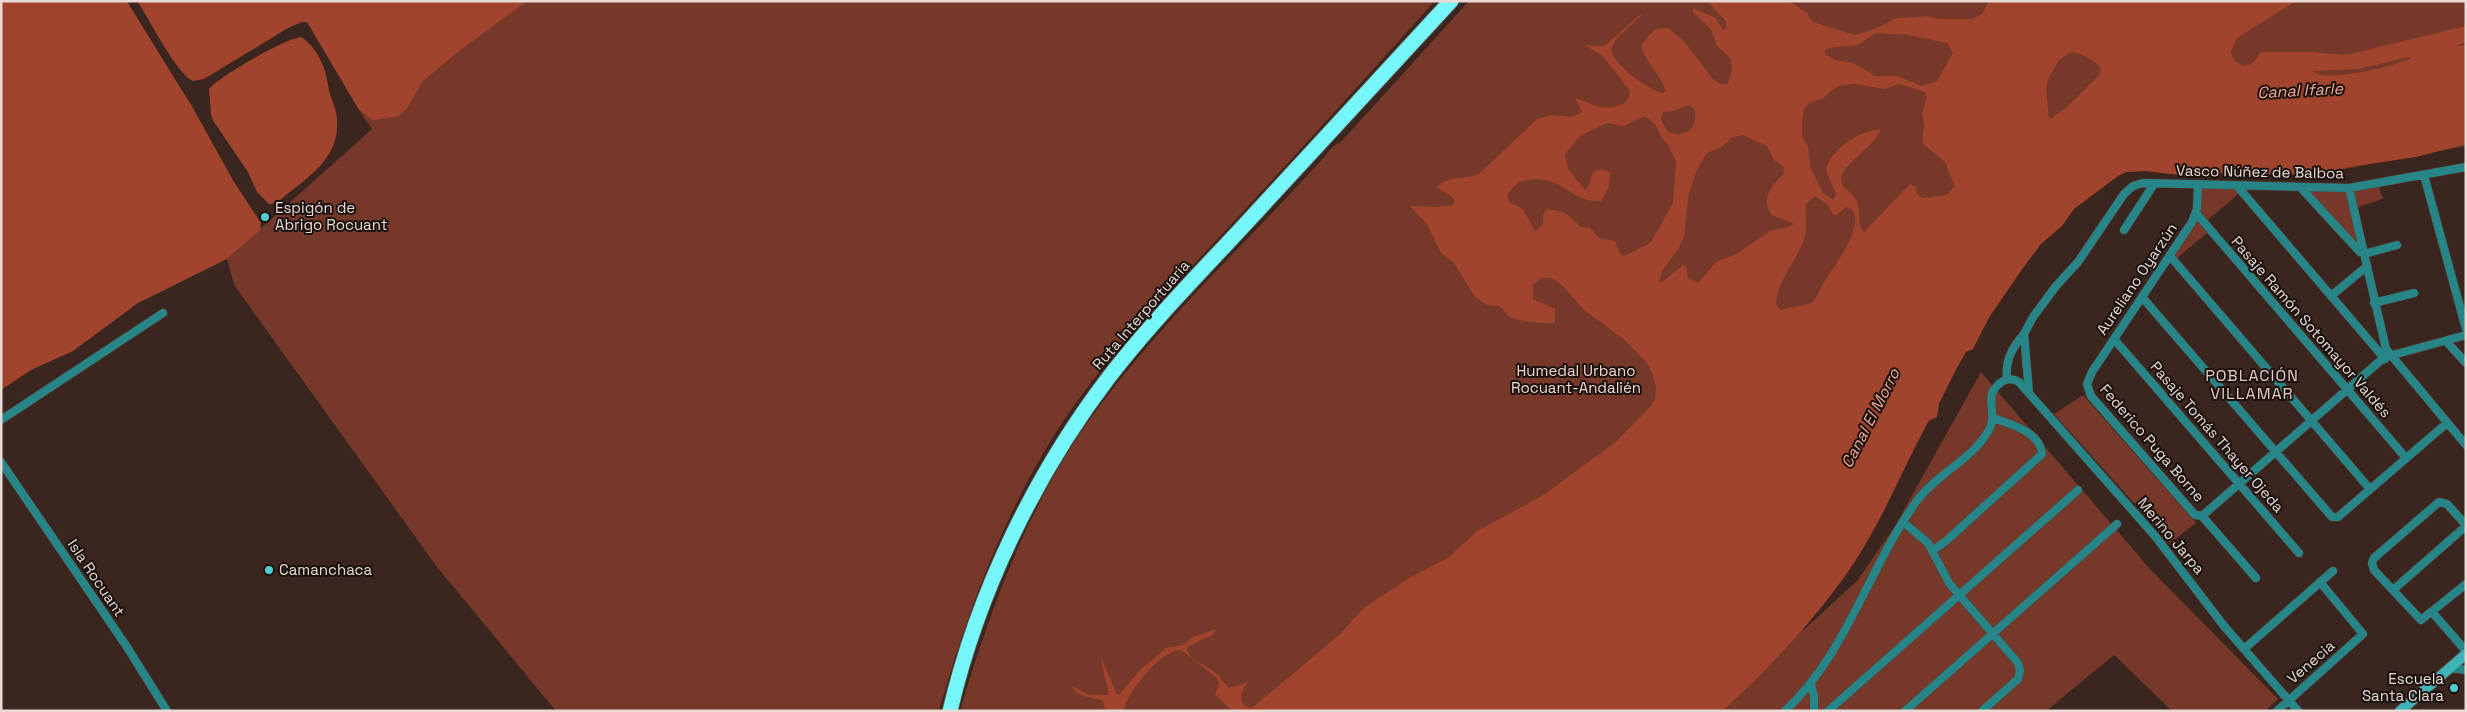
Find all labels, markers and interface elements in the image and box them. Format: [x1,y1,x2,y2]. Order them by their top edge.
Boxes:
water label: Canal Ifarle [2257,78,2344,103]
street label: Vasco Núñez de Balboa [2176,161,2345,182]
place label: Espigón de Abrigo Rocuant [275,198,388,234]
marker: Espigón de Abrigo Rocuant [259,211,271,223]
street label: Aureliano Oyarzún [2092,219,2181,338]
street label: Pasaje Ramón Sotomayor Valdés [2227,232,2395,421]
street label: Ruta Interportuaria [1088,256,1194,373]
street label: Pasaje Tomás Thayer Ojeda [2146,357,2289,516]
park label: Humedal Urbano Rocuant-Andalién [1511,361,1641,397]
water label: Canal El Morro [1836,364,1905,472]
district label: POBLACIÓN VILLAMAR [2205,365,2299,404]
street label: Federico Puga Borne [2096,380,2209,506]
street label: Merino Jarpa [2134,493,2209,578]
street label: Isla Rocuant [64,535,129,620]
place label: Camanchaca [279,560,373,579]
marker: Camanchaca [263,564,275,576]
street label: Venecia [2283,636,2339,687]
place label: Escuela Santa Clara [2362,669,2444,705]
marker: Escuela Santa Clara [2448,682,2460,694]

